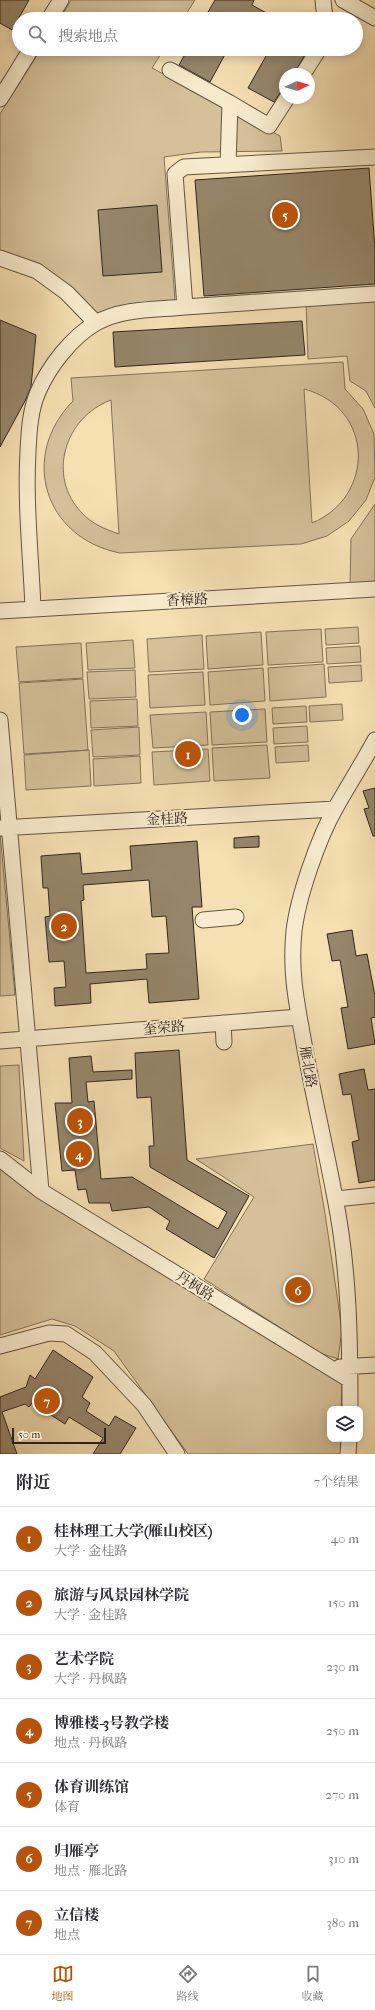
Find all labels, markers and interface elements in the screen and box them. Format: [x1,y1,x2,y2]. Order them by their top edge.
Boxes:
search box [12,12,363,56]
icon: search [26,23,48,45]
text: 搜索地点 [58,27,118,45]
north arrow [279,68,315,104]
pin: 5 [272,200,298,230]
street label: 香樟路 [166,590,208,610]
your location [232,705,252,725]
pin: 1 [175,739,201,769]
street label: 金桂路 [146,809,188,829]
pin: 2 [51,911,77,941]
street label: 奎荣路 [142,1018,186,1038]
street label: 雁北路 [296,1045,320,1089]
pin: 3 [67,1106,93,1136]
pin: 4 [66,1139,92,1169]
street label: 丹枫路 [173,1268,217,1304]
pin: 6 [285,1275,311,1305]
pin: 7 [34,1386,60,1416]
map controls [327,1406,363,1442]
button: layers [327,1406,363,1442]
scale bar [12,1426,106,1445]
text: 50 m [18,1428,40,1441]
text: 附近 [16,1472,50,1492]
text: 7个结果 [314,1474,359,1489]
text: 桂林理工大学(雁山校区) [54,1522,212,1540]
text: 1 [27,1531,31,1546]
text: 40 m [331,1531,359,1546]
text: 大学 · 金桂路 [54,1543,127,1558]
text: 旅游与风景园林学院 [54,1586,189,1604]
text: 2 [26,1595,32,1610]
text: 150 m [328,1595,359,1610]
text: 大学 · 金桂路 [54,1607,127,1622]
text: 艺术学院 [54,1650,114,1668]
text: 3 [26,1659,32,1674]
text: 230 m [326,1659,359,1674]
text: 大学 · 丹枫路 [54,1671,127,1686]
text: 博雅楼-3号教学楼 [54,1714,169,1732]
text: 4 [25,1723,33,1738]
text: 250 m [326,1723,359,1738]
text: 地点 · 丹枫路 [54,1735,127,1750]
text: 体育训练馆 [54,1778,129,1796]
text: 5 [26,1787,32,1802]
text: 270 m [325,1787,359,1802]
text: 体育 [54,1799,80,1814]
text: 归雁亭 [54,1842,99,1860]
text: 6 [25,1851,33,1866]
text: 310 m [328,1851,359,1866]
text: 地点 · 雁北路 [54,1863,127,1878]
text: 立信楼 [54,1906,99,1924]
text: 7 [26,1915,32,1930]
text: 380 m [326,1915,359,1930]
text: 地点 [54,1927,80,1942]
tab: 地图 [52,1963,74,2003]
tab: 路线 [177,1963,199,2003]
tab: 收藏 [302,1963,324,2003]

